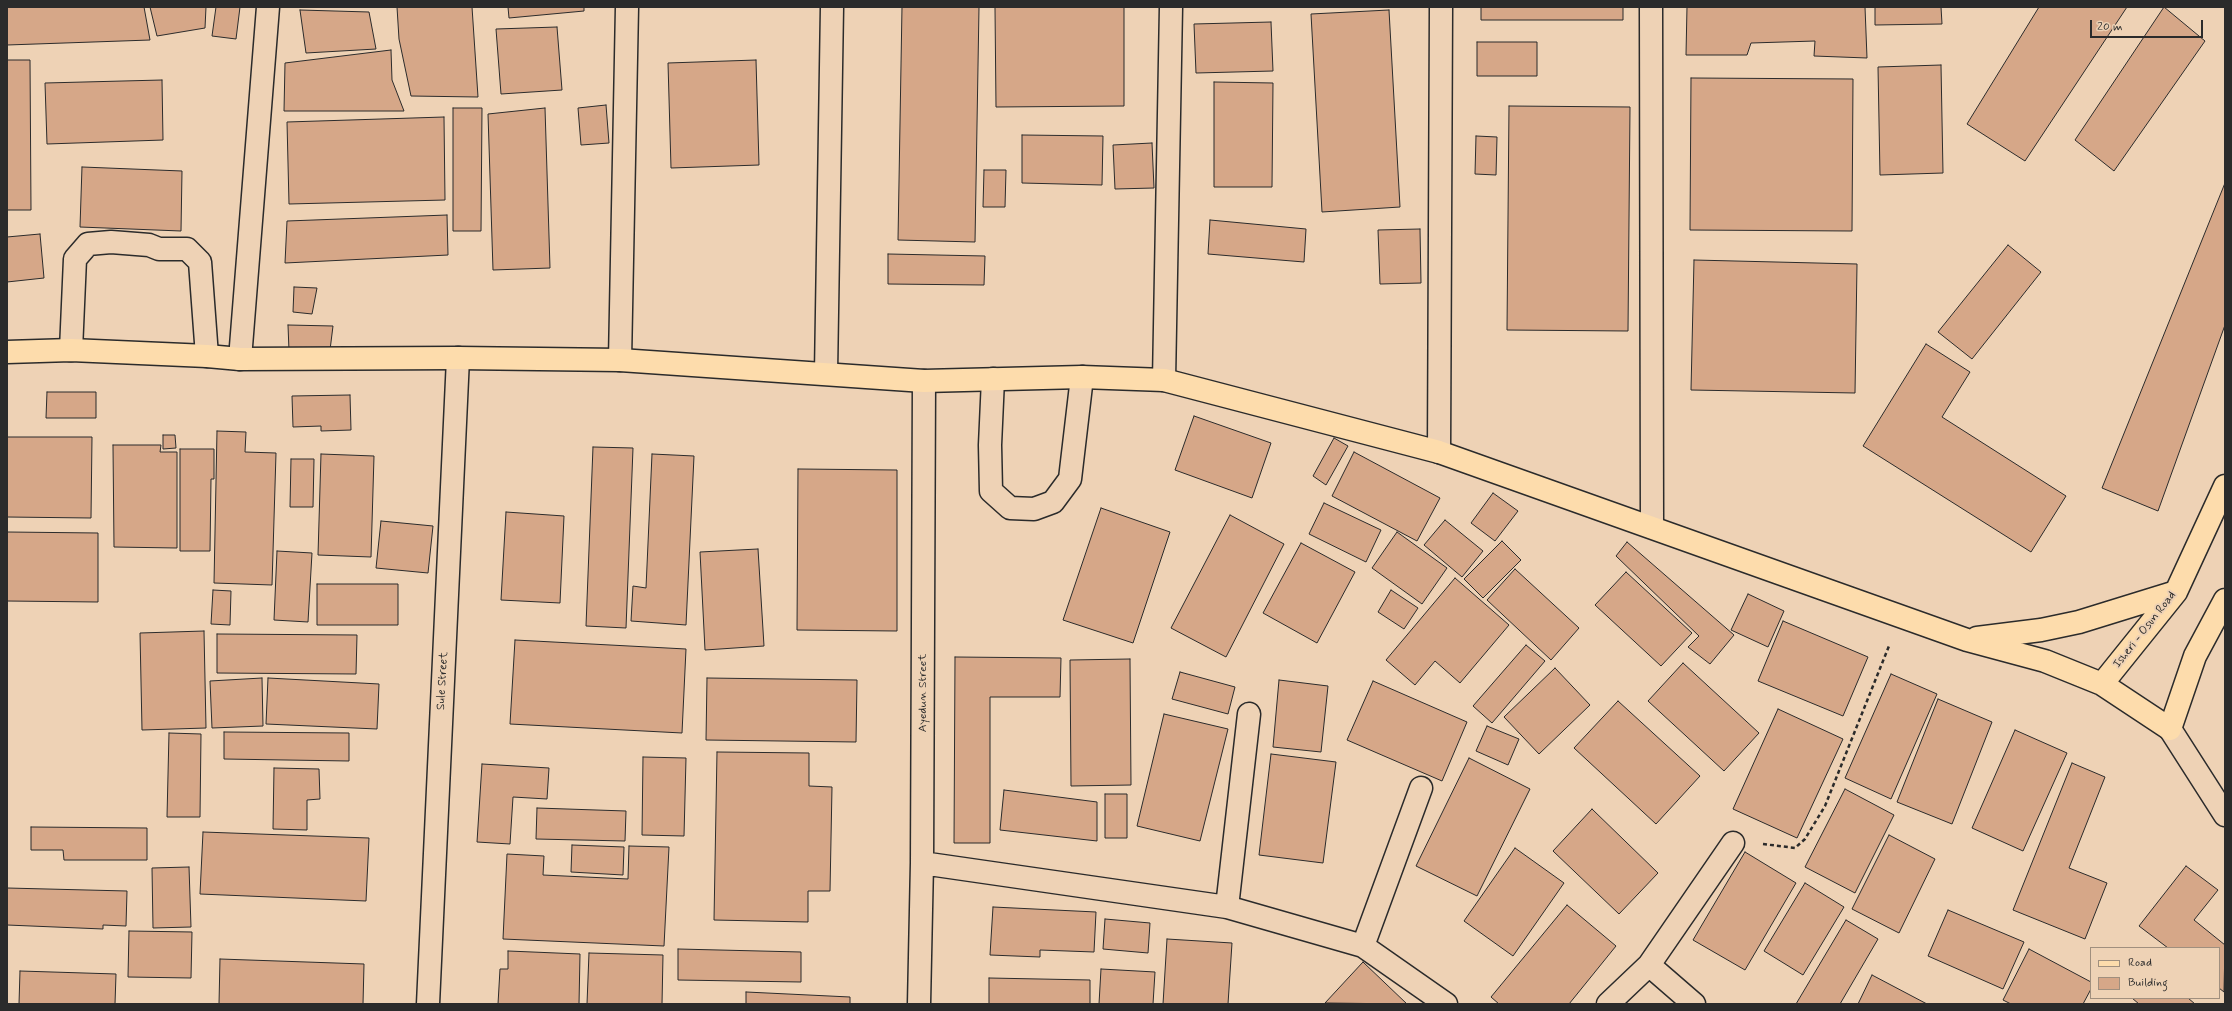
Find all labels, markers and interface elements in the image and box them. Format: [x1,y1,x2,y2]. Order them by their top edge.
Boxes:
scale bar [2092,12,2205,38]
text: 20 m [2097,19,2123,35]
street label: Isheri - Osun Road [2111,589,2179,671]
street label: Sule Street [434,651,452,711]
street label: Ayedun Street [916,654,930,732]
legend [2090,947,2220,999]
text: Road [2128,955,2152,971]
text: Building [2128,975,2168,991]

